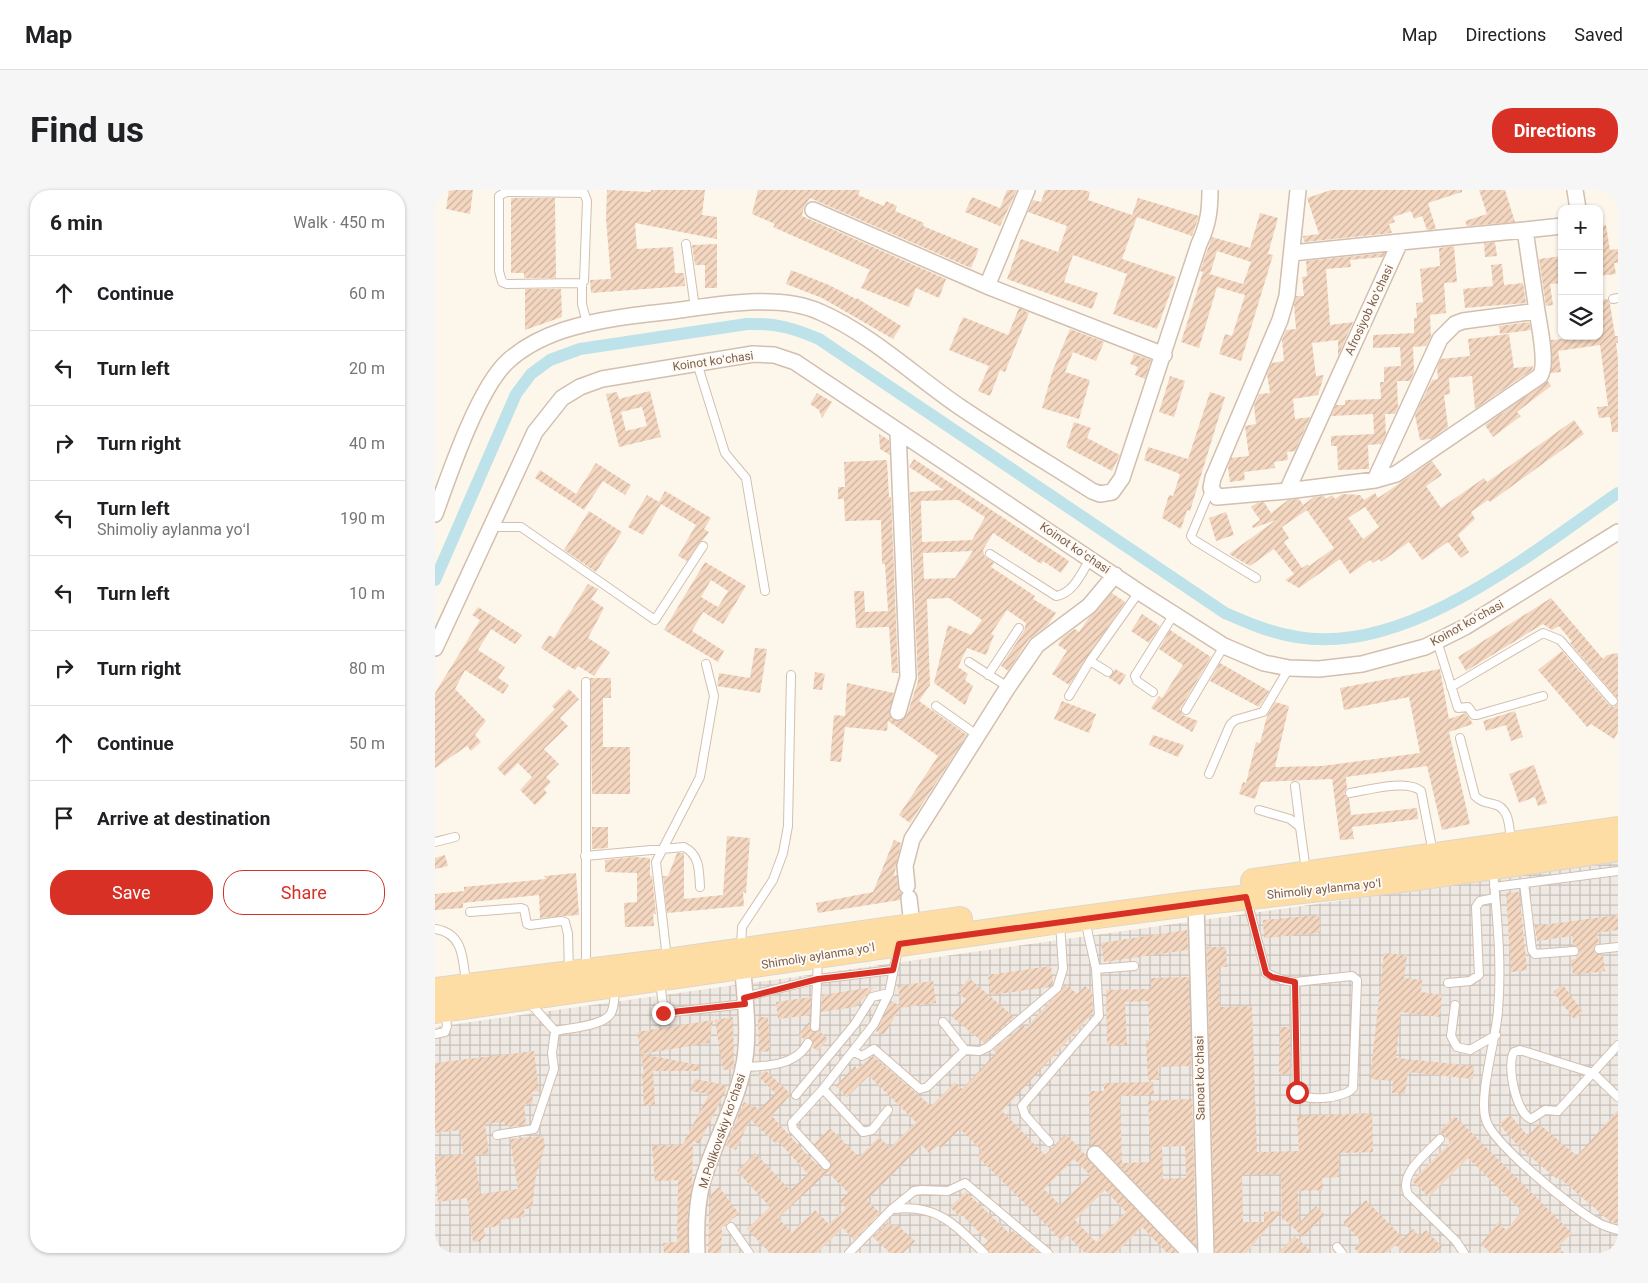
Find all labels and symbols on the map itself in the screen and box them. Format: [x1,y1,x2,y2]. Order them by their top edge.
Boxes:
street label: Afrosiyob koʻchasi [1342,262,1396,357]
street label: Koinot koʻchasi [672,348,754,374]
street label: Koinot koʻchasi [1037,519,1113,577]
street label: Koinot koʻchasi [1428,597,1506,649]
street label: Shimoliy aylanma yoʻl [1266,876,1382,902]
street label: Shimoliy aylanma yoʻl [760,940,876,972]
route end [652,1002,675,1025]
street label: Sanoat koʻchasi [1192,1035,1208,1120]
street label: M.Polikovskiy koʻchasi [696,1072,748,1190]
route start [1286,1081,1309,1104]

